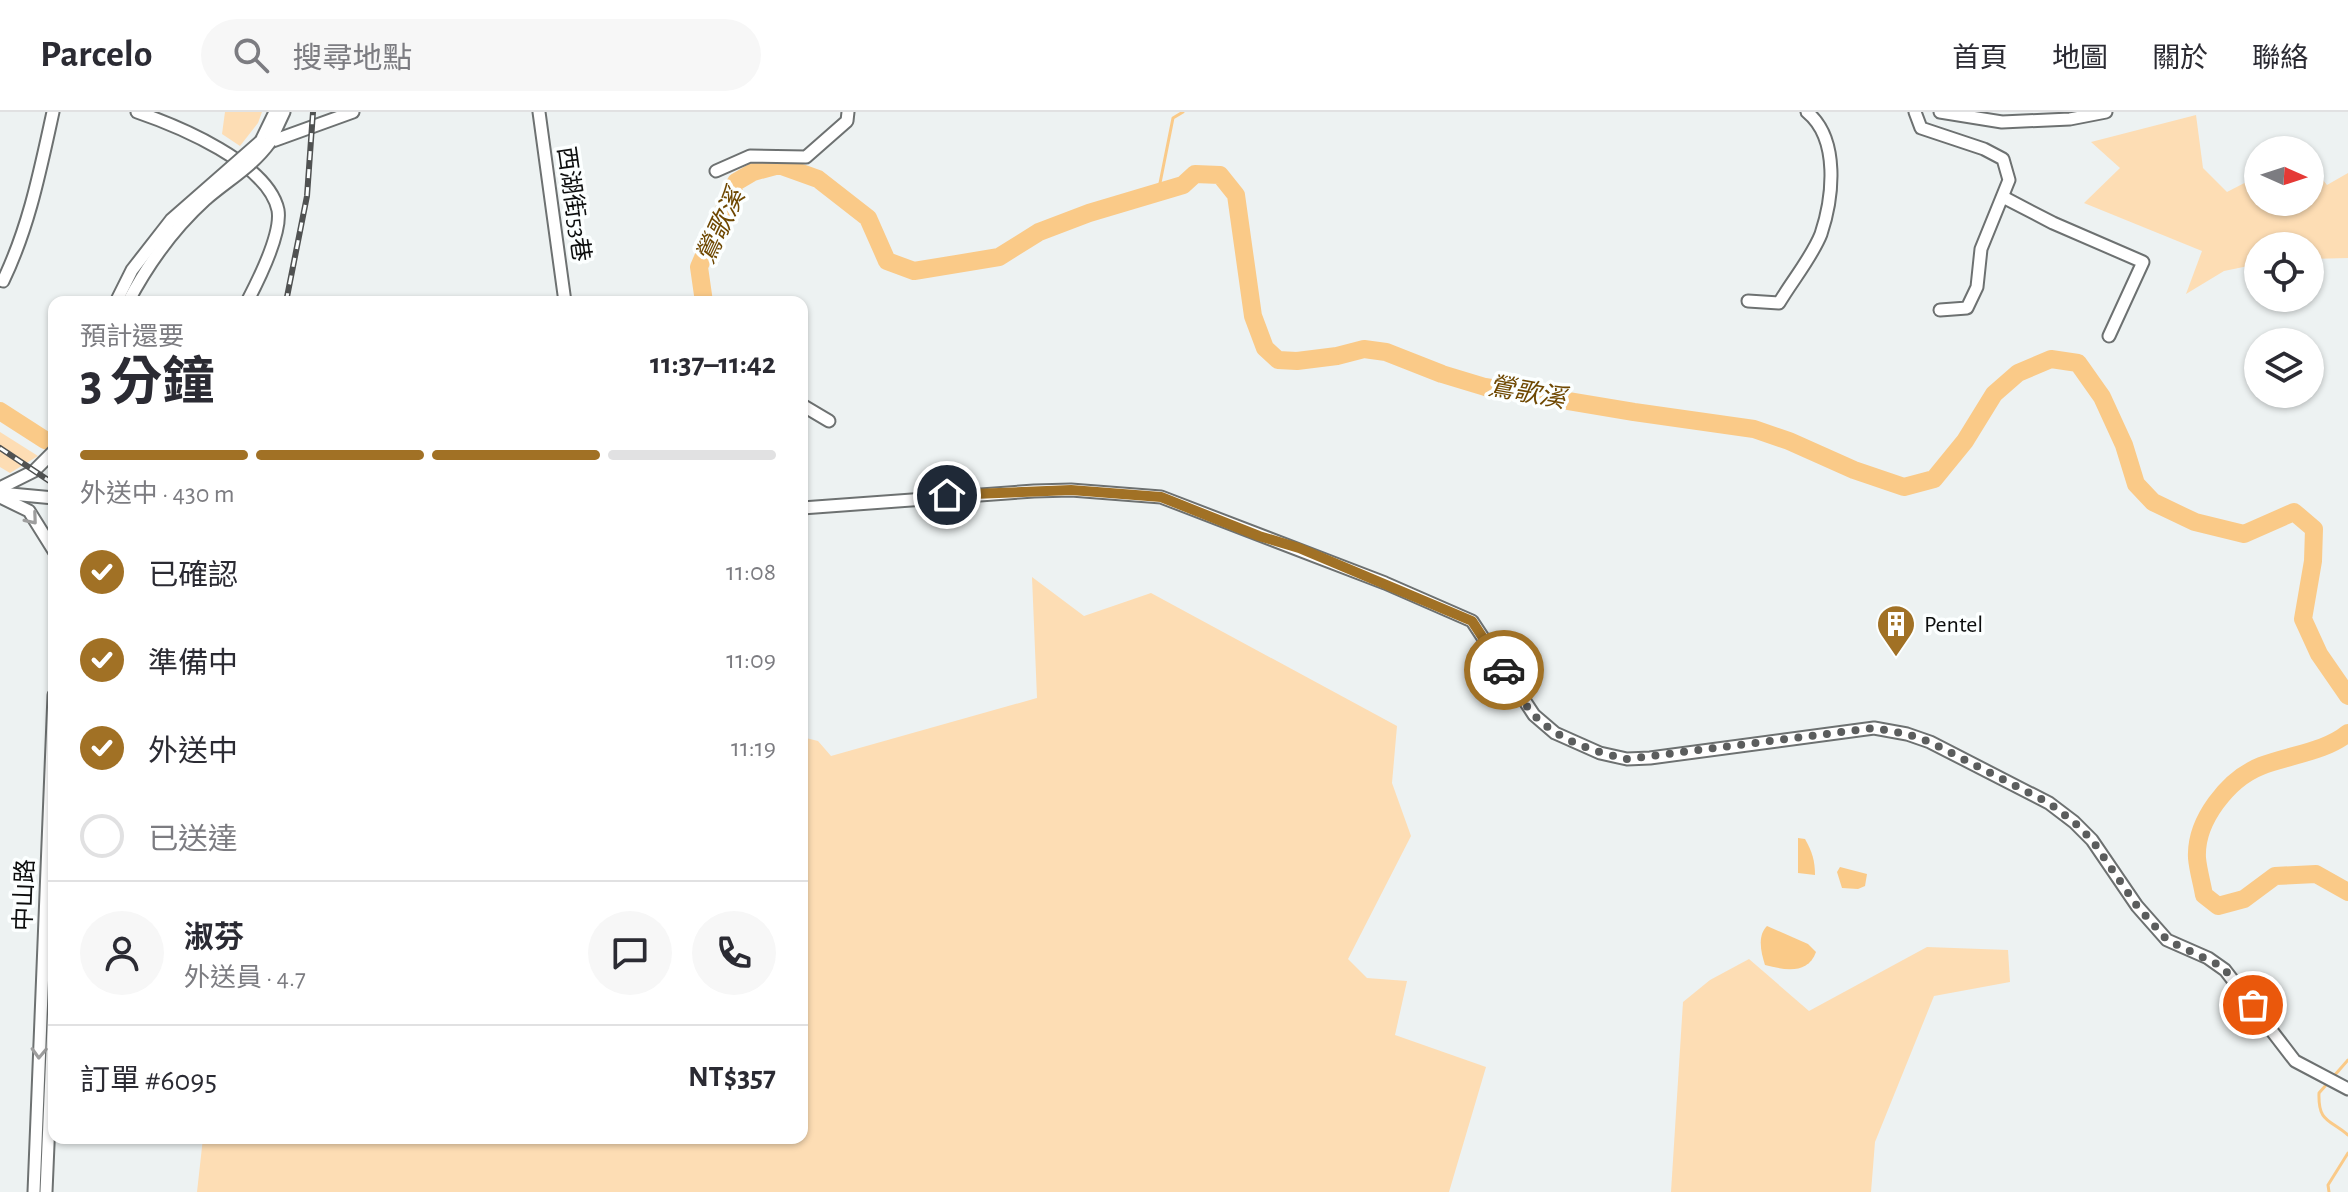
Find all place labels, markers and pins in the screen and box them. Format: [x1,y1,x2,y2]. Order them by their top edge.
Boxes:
pin [913,461,981,529]
building icon: Pentel [1875,603,1917,658]
place label: Pentel [1924,613,1983,637]
pin [2219,971,2287,1039]

